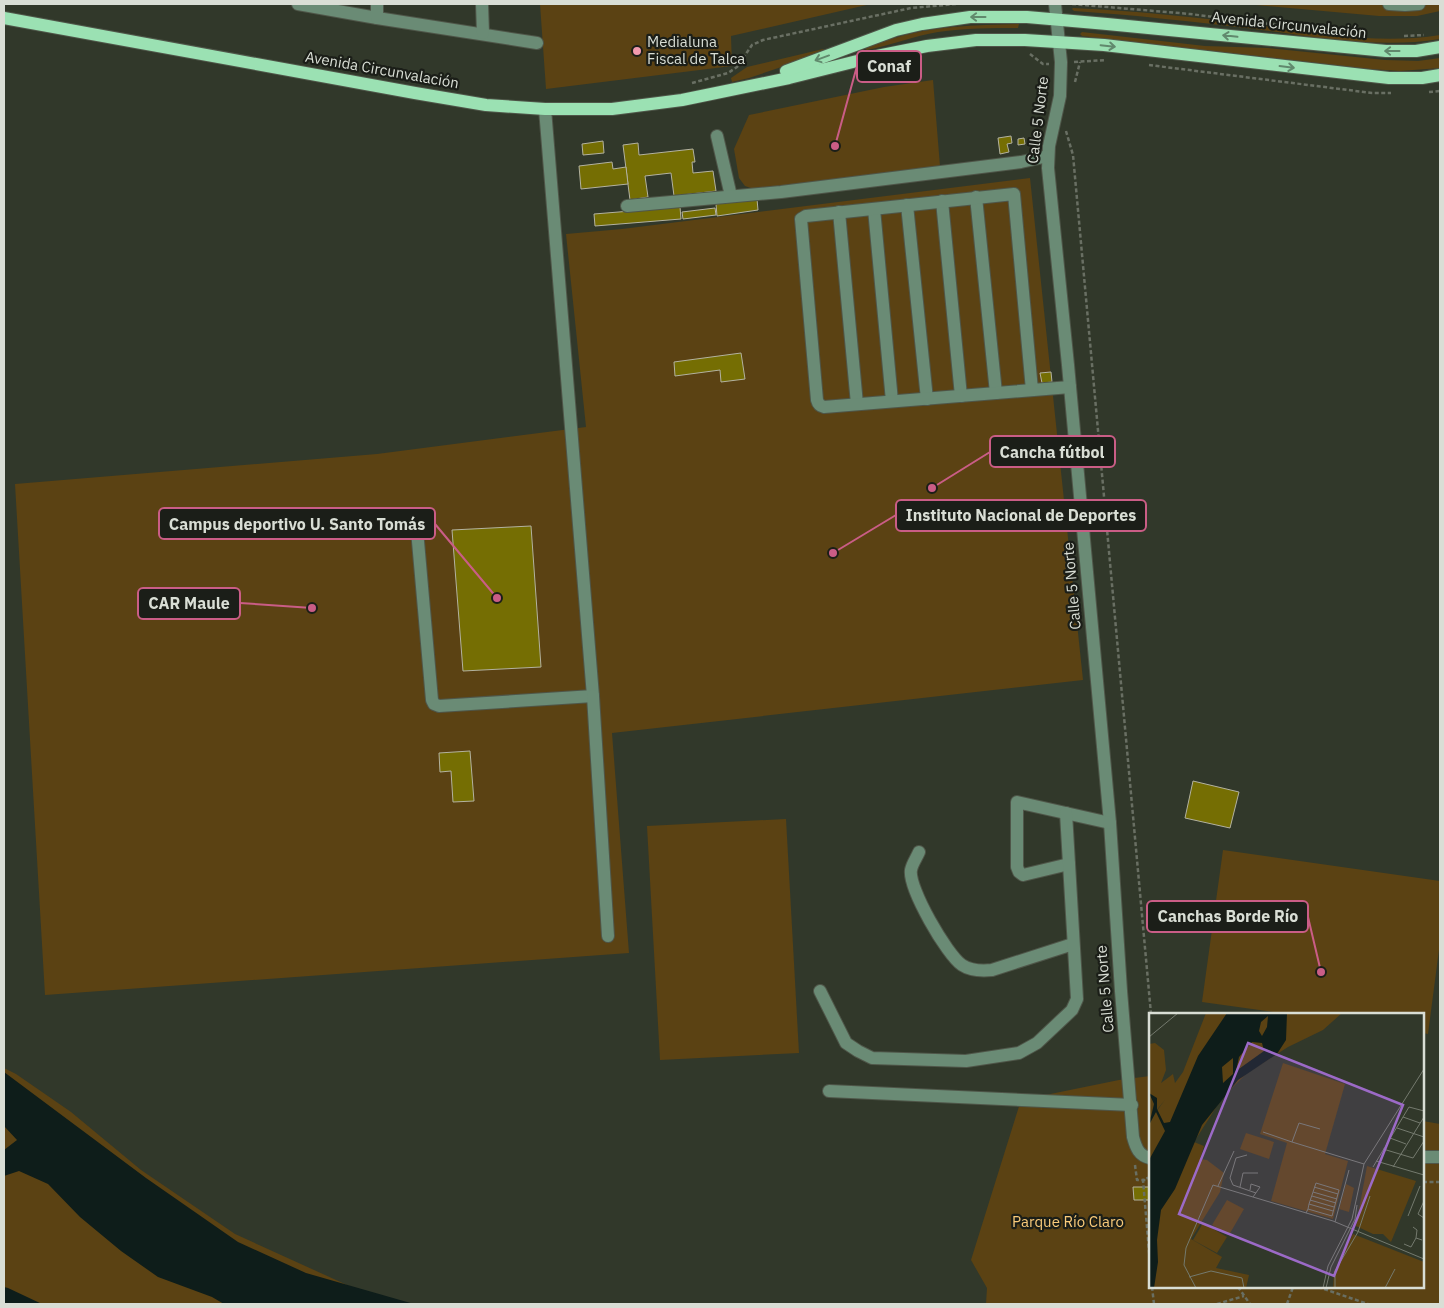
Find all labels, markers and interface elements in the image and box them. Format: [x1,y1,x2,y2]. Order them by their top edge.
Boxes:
street label: Avenida Circunvalación [1211,7,1368,42]
one-way arrow [970,12,986,22]
one-way arrow [1222,31,1238,41]
place label: Medialuna Fiscal de Talca [647,32,745,68]
one-way arrow [1100,41,1116,51]
marker: Medialuna Fiscal de Talca [631,45,643,57]
one-way arrow [1384,46,1400,56]
street label: Avenida Circunvalación [304,47,460,92]
callout: Conaf [857,51,921,82]
one-way arrow [814,54,830,63]
text: Conaf [867,56,911,76]
one-way arrow [1279,62,1295,72]
street label: Calle 5 Norte [1023,75,1052,165]
callout: Cancha fútbol [990,436,1115,467]
text: Cancha fútbol [1000,442,1105,462]
callout: Instituto Nacional de Deportes [896,500,1146,531]
text: Instituto Nacional de Deportes [906,505,1136,525]
callout: Campus deportivo U. Santo Tomás [159,508,435,539]
text: Campus deportivo U. Santo Tomás [169,514,425,534]
street label: Calle 5 Norte [1058,542,1085,631]
callout: CAR Maule [138,588,240,619]
text: CAR Maule [148,593,230,613]
callout: Canchas Borde Río [1147,901,1308,932]
text: Canchas Borde Río [1158,906,1298,926]
street label: Calle 5 Norte [1091,945,1118,1034]
inset map [1149,1013,1424,1288]
park label: Parque Río Claro [1012,1212,1124,1231]

